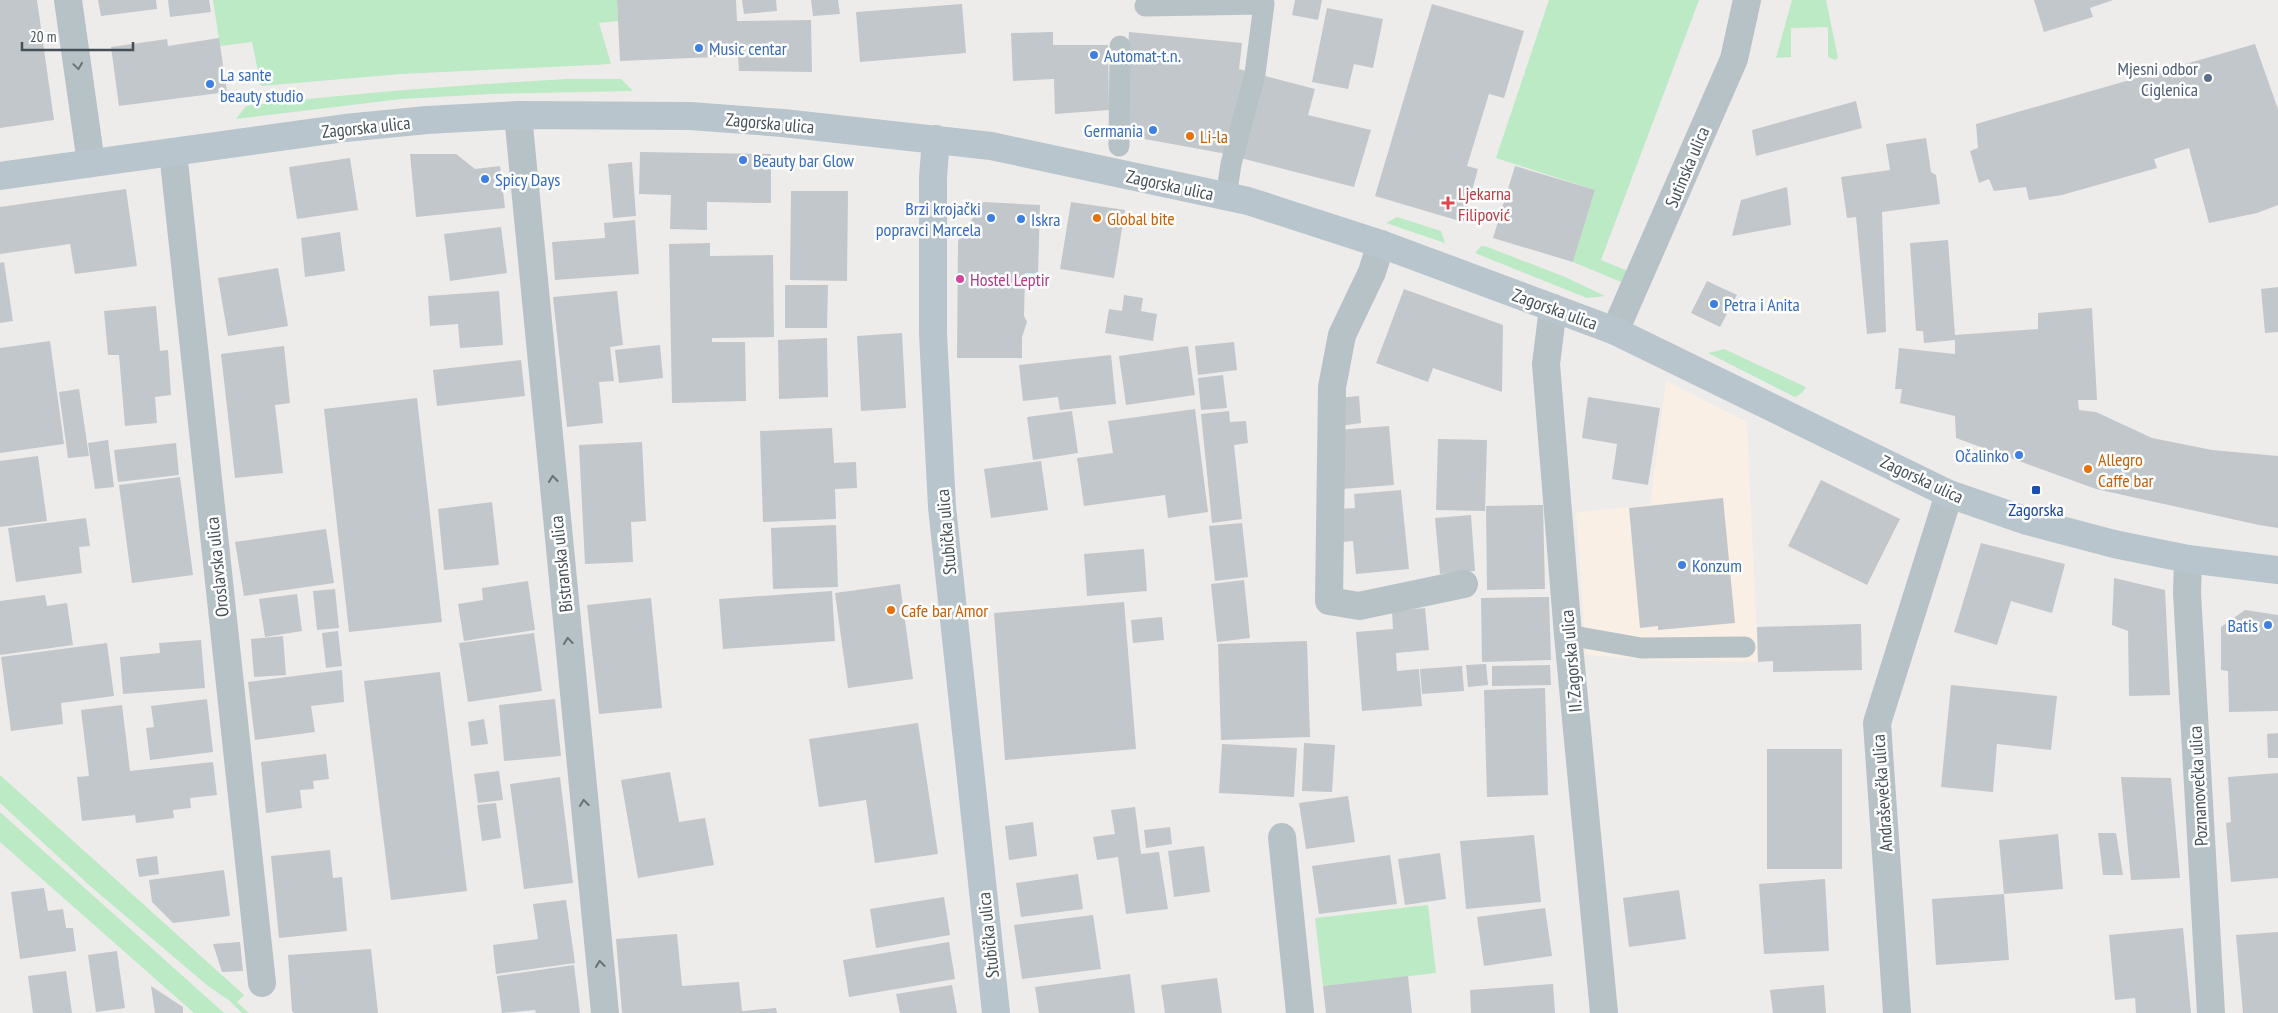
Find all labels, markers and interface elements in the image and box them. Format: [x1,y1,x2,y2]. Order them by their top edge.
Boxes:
scale bar [22,20,134,52]
text: 20 m [30,27,56,46]
place label: Music centar [709,37,787,60]
marker: Music centar [693,42,705,54]
place label: Automat-t.n. [1104,44,1181,67]
marker: Automat-t.n. [1088,49,1100,61]
place label: Mjesni odbor Ciglenica [2117,57,2198,101]
one-way arrow [72,61,82,70]
place label: La sante beauty studio [220,63,304,107]
marker: Mjesni odbor Ciglenica [2202,72,2214,84]
marker: La sante beauty studio [204,78,216,90]
street label: Zagorska ulica [725,108,815,138]
street label: Zagorska ulica [321,111,411,143]
place label: Germania [1084,119,1143,142]
street label: Sutinska ulica [1660,123,1714,211]
marker: Germania [1147,124,1159,136]
place label: Li-la [1200,125,1228,148]
marker: Li-la [1184,130,1196,142]
place label: Beauty bar Glow [753,149,854,172]
marker: Beauty bar Glow [737,154,749,166]
street label: Zagorska ulica [1124,165,1216,205]
place label: Spicy Days [495,168,560,191]
marker: Spicy Days [479,173,491,185]
place label: Ljekarna Filipović [1458,182,1511,226]
place label: Brzi krojački popravci Marcela [876,197,981,241]
marker: Ljekarna Filipović [1442,197,1454,209]
place label: Global bite [1107,207,1175,230]
place label: Iskra [1031,208,1060,231]
marker: Brzi krojački popravci Marcela [985,212,997,224]
marker: Global bite [1091,212,1103,224]
marker: Iskra [1015,213,1027,225]
place label: Hostel Leptir [970,268,1050,291]
marker: Hostel Leptir [954,273,966,285]
street label: Zagorska ulica [1509,283,1601,335]
place label: Petra i Anita [1724,293,1800,316]
marker: Petra i Anita [1708,298,1720,310]
place label: Očalinko [1955,444,2009,467]
place label: Allegro Caffe bar [2098,448,2154,492]
marker: Očalinko [2013,449,2025,461]
street label: Zagorska ulica [1877,450,1967,508]
marker: Allegro Caffe bar [2082,463,2094,475]
one-way arrow [548,475,559,483]
marker: Zagorska [2030,484,2042,496]
street label: Stubička ulica [931,488,961,576]
place label: Zagorska [2008,498,2064,521]
street label: Bistranska ulica [544,515,578,613]
street label: Oroslavska ulica [200,516,234,618]
place label: Konzum [1692,554,1742,577]
marker: Konzum [1676,559,1688,571]
place label: Cafe bar Amor [901,599,988,622]
marker: Cafe bar Amor [885,604,897,616]
street label: II. Zagorska ulica [1555,609,1587,713]
place label: Batis [2227,614,2258,637]
marker: Batis [2262,619,2274,631]
one-way arrow [563,637,574,645]
street label: Poznanovečka ulica [2183,725,2213,847]
street label: Andraševečka ulica [1866,733,1898,853]
one-way arrow [579,798,590,806]
street label: Stubička ulica [972,891,1004,979]
one-way arrow [595,960,606,968]

